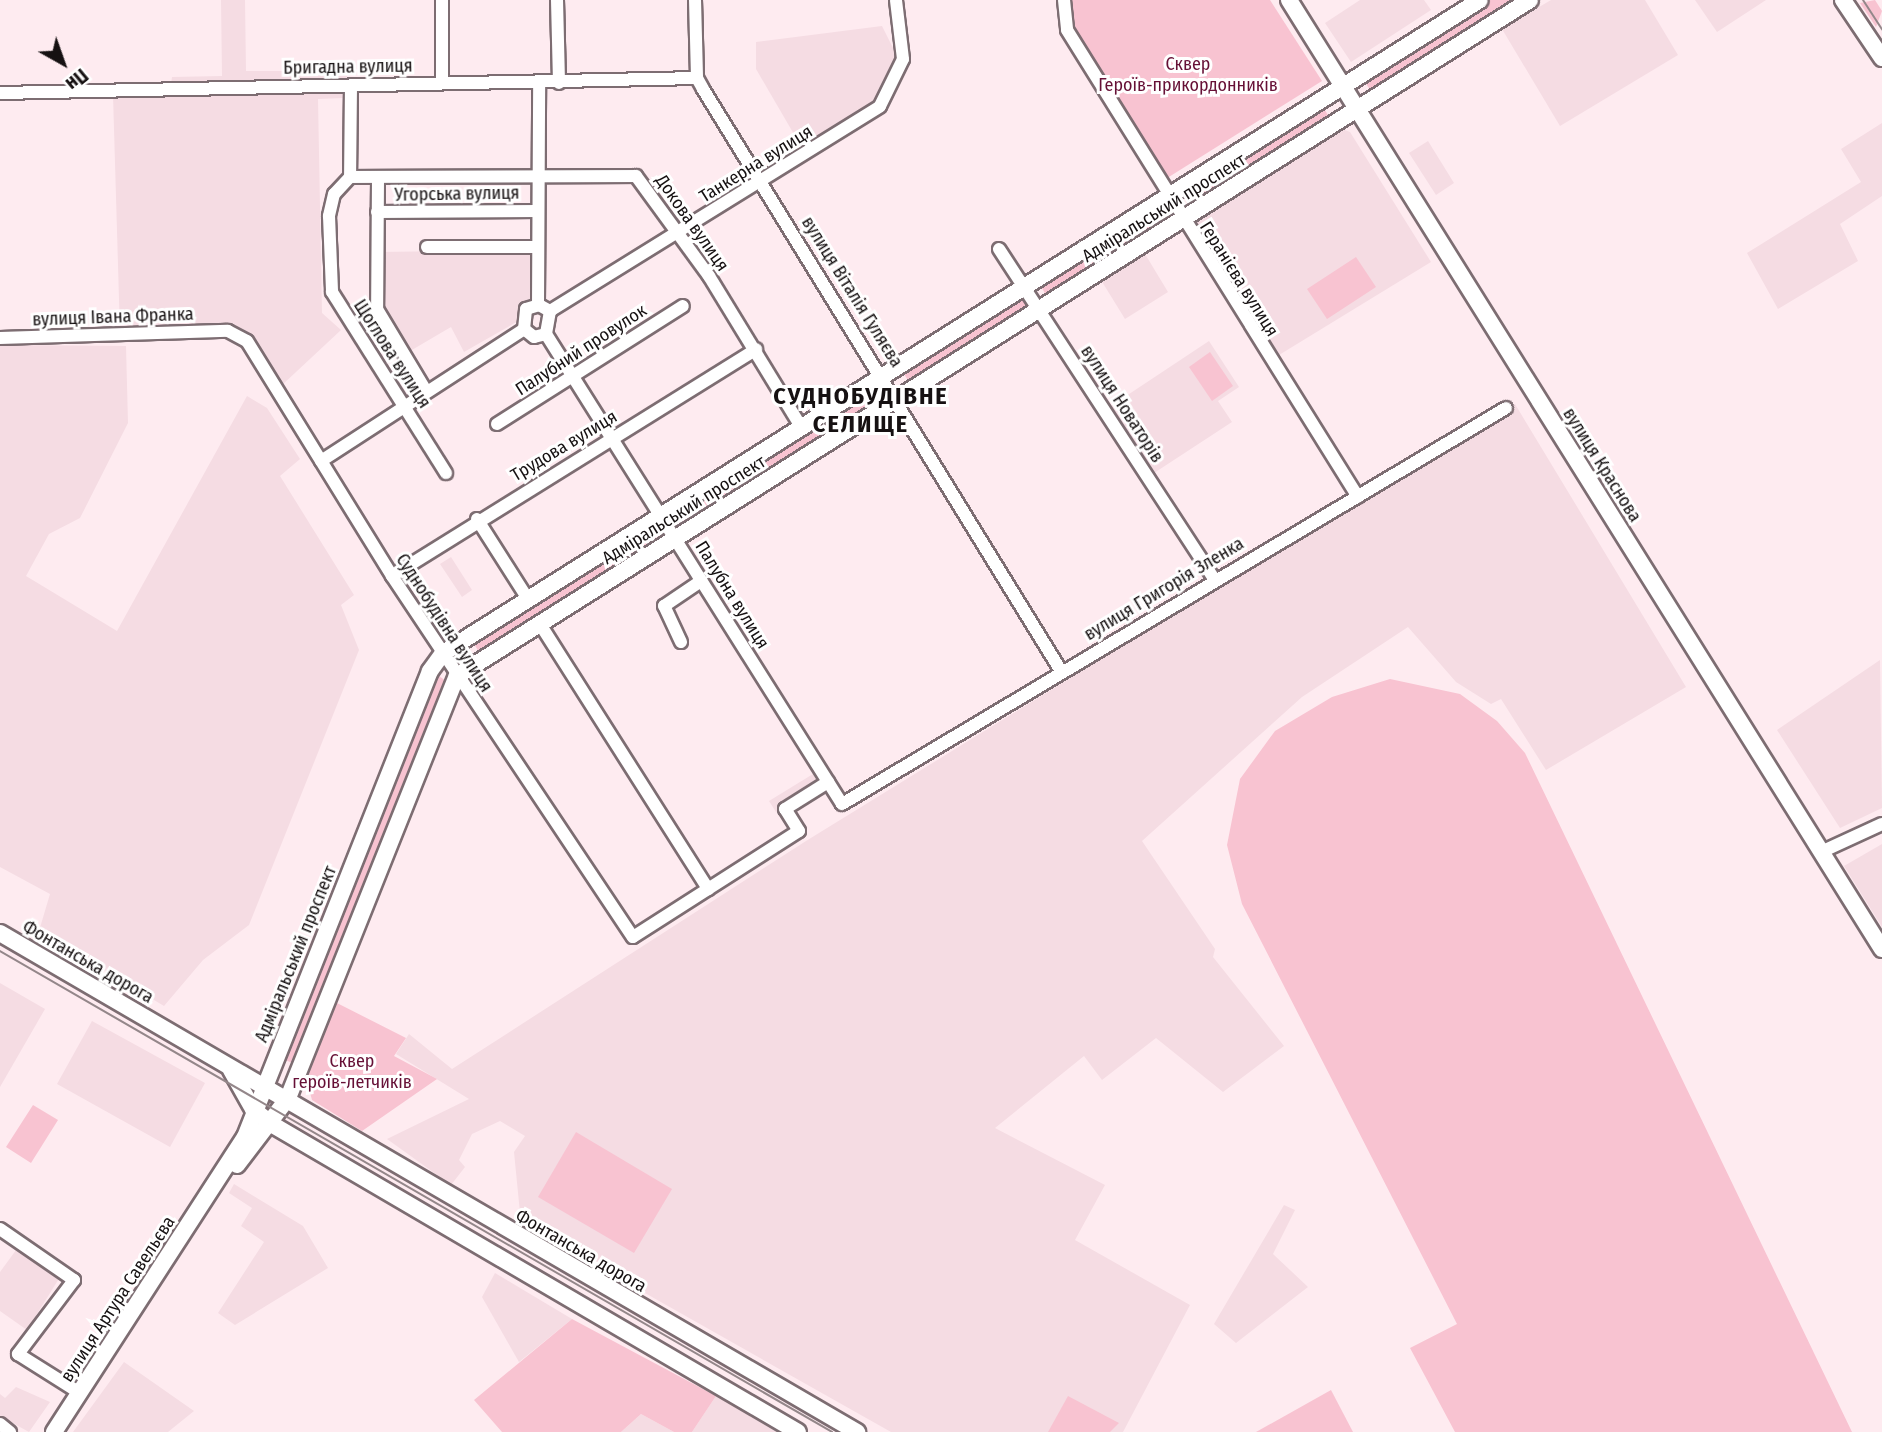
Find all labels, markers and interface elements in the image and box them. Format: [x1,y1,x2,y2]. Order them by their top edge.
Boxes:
north arrow [28,28,98,98]
park label: Сквер Героїв-прикордонників [1098,54,1278,96]
street label: Бригадна вулиця [283,55,413,79]
text: Пн [61,64,92,95]
street label: Танкерна вулиця [695,121,817,207]
street label: Адміральський проспект [1078,149,1250,267]
street label: Докова вулиця [651,170,733,276]
street label: Угорська вулиця [394,182,520,206]
street label: вулиця Віталія Гуляєва [797,213,907,371]
street label: Геранієва вулиця [1195,218,1283,340]
street label: Щоглова вулиця [349,296,435,412]
street label: Палубний провулок [511,300,651,400]
street label: вулиця Івана Франка [32,303,194,331]
street label: вулиця Новаторів [1076,341,1168,467]
district label: СУДНОБУДІВНЕ СЕЛИЩЕ [775,383,947,439]
street label: вулиця Краснова [1558,404,1646,526]
street label: Трудова вулиця [507,406,621,486]
street label: Адміральський проспект [598,451,770,569]
street label: вулиця Григорія Зленка [1080,533,1248,645]
street label: Палубна вулиця [690,537,774,653]
street label: Суднобудівна вулиця [391,550,497,696]
street label: Адміральський проспект [251,863,341,1045]
street label: Фонтанська дорога [19,916,157,1008]
park label: Сквер героїв-летчиків [292,1051,412,1094]
street label: Фонтанська дорога [512,1205,650,1297]
street label: вулиця Артура Савельєва [56,1212,180,1386]

